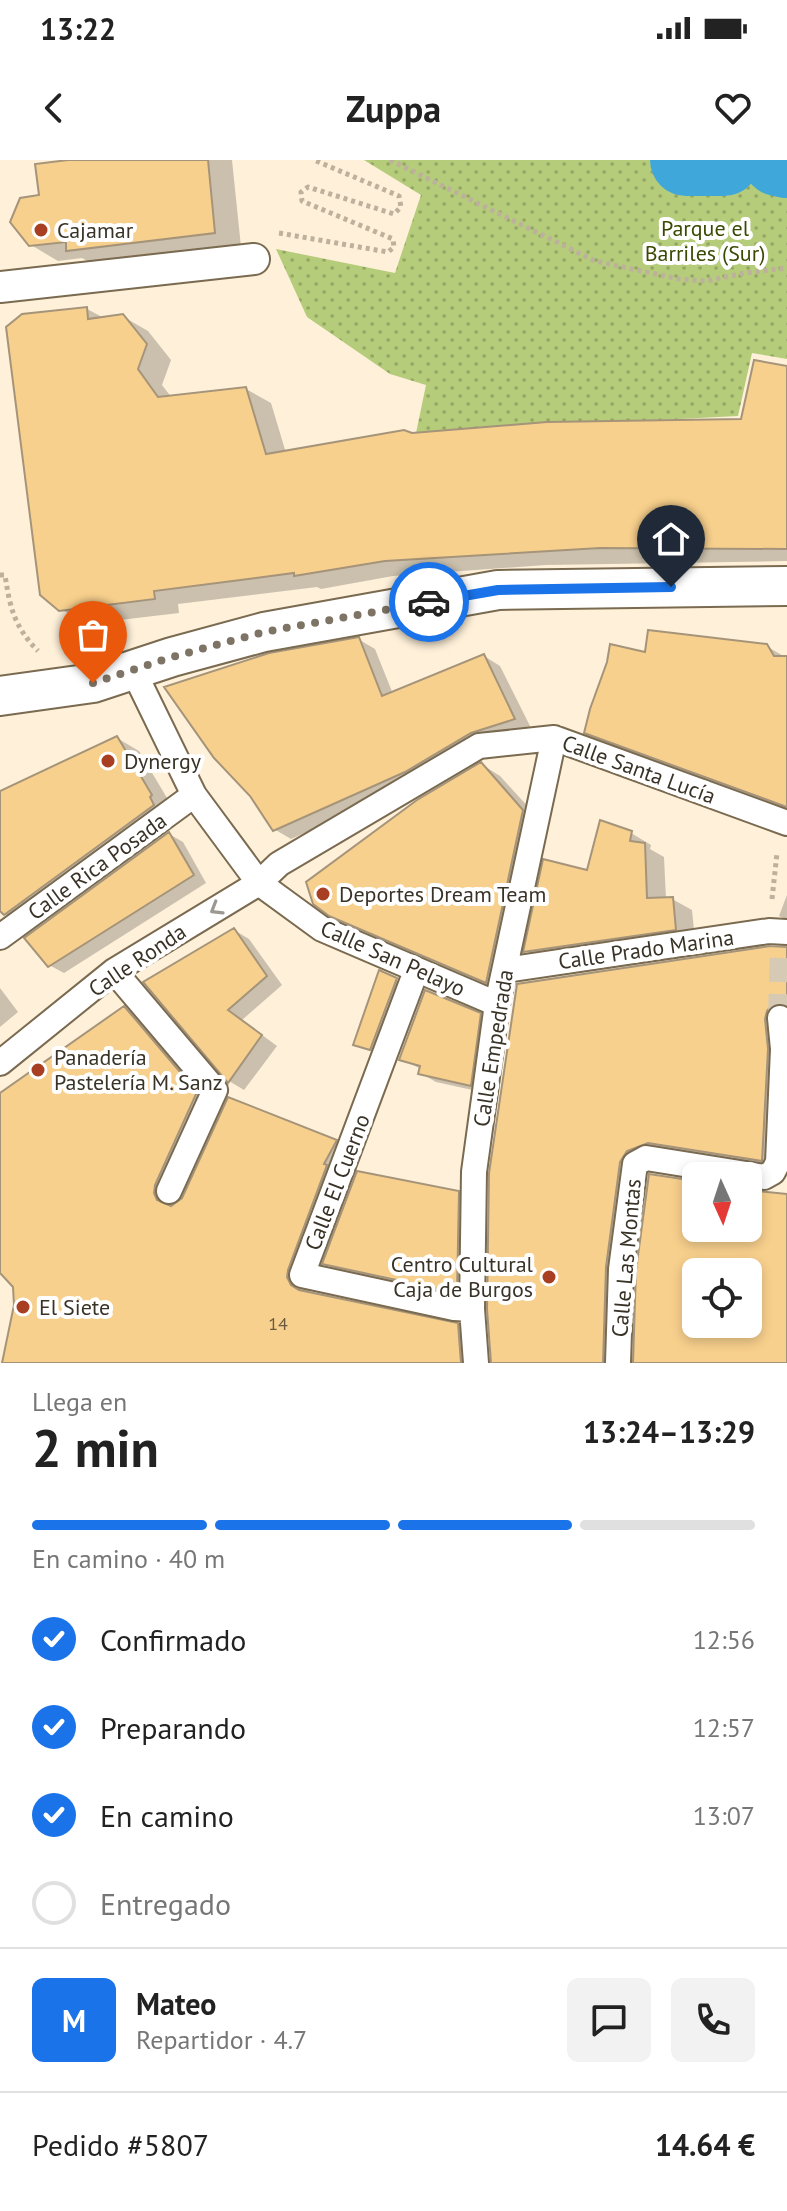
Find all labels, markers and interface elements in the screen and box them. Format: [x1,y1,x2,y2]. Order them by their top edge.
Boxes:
text: 13:22 [40,9,116,48]
text: Zuppa [346,85,441,132]
icon: back [32,86,76,130]
icon: heart [711,86,755,130]
park label: Parque el Barriles (Sur) [645,214,765,267]
place label: Cajamar [57,216,134,244]
marker: Cajamar [32,221,50,239]
pin [637,505,705,587]
icon: home [649,517,693,561]
courier [389,562,469,642]
icon: car [407,580,451,624]
pin [59,601,127,683]
icon: bag [71,613,115,657]
street label: Calle Santa Lucía [558,728,720,810]
place label: Dynergy [124,747,202,775]
marker: Dynergy [99,752,117,770]
street label: Calle Rica Posada [22,806,172,926]
place label: Deportes Dream Team [339,880,546,908]
marker: Deportes Dream Team [314,885,332,903]
one-way arrow [210,899,225,915]
street label: Calle San Pelayo [316,914,470,1002]
street label: Calle Ronda [83,917,191,1003]
street label: Calle Prado Marina [556,923,736,975]
street label: Calle Empedrada [467,967,519,1129]
place label: Panadería Pastelería M. Sanz [54,1043,223,1096]
marker: Panadería Pastelería M. Sanz [29,1061,47,1079]
street label: Calle El Cuerno [298,1110,376,1254]
north arrow [682,1162,762,1242]
map controls [682,1162,762,1338]
street label: Calle Las Montas [605,1178,647,1338]
place label: Centro Cultural Caja de Burgos [391,1250,534,1303]
button: locate [682,1258,762,1338]
marker: Centro Cultural Caja de Burgos [540,1268,558,1286]
place label: El Siete [39,1293,110,1321]
marker: El Siete [14,1298,32,1316]
house number: 14 [268,1312,288,1335]
text: Llega en [32,1385,127,1418]
text: 13:24–13:29 [583,1412,755,1451]
text: 2 min [32,1414,159,1481]
text: En camino · 40 m [32,1542,225,1575]
icon: check [32,1617,76,1661]
text: Confirmado [100,1620,246,1659]
text: 12:56 [693,1623,755,1656]
icon: check [32,1705,76,1749]
text: Preparando [100,1708,246,1747]
text: 12:57 [693,1711,755,1744]
icon: check [32,1793,76,1837]
text: En camino [100,1796,234,1835]
text: 13:07 [693,1799,755,1832]
text: Entregado [100,1884,231,1923]
button: chat [567,1978,651,2062]
button: phone [671,1978,755,2062]
text: Mateo [136,1984,216,2023]
text: M [62,2001,86,2040]
text: Repartidor · 4.7 [136,2023,307,2056]
text: Pedido #5807 [32,2125,209,2164]
text: 14.64 € [655,2125,755,2164]

